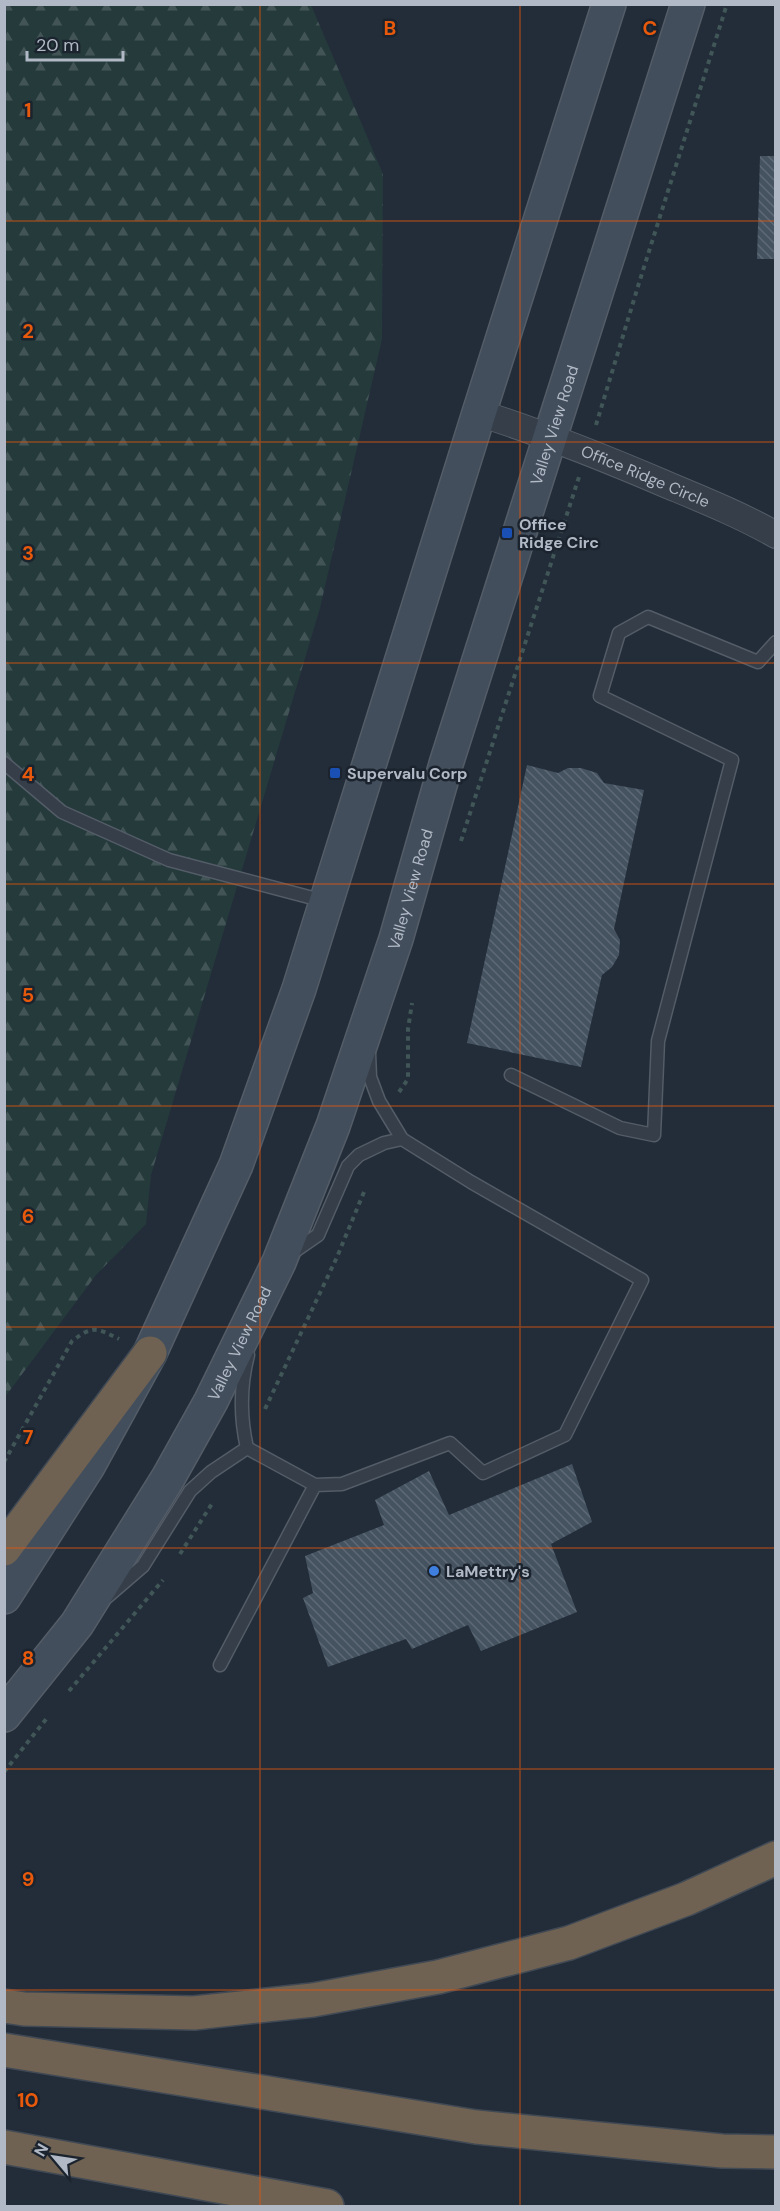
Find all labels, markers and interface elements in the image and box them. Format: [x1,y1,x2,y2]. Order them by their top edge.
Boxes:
text: B [384,15,396,41]
text: C [643,15,657,41]
scale bar [27,24,123,62]
text: 20 m [36,33,79,57]
text: 1 [24,97,32,123]
text: 2 [22,318,34,344]
street label: Valley View Road [525,362,583,488]
street label: Office Ridge Circle [578,440,713,512]
place label: Office Ridge Circ [519,514,599,553]
marker: Office Ridge Circ [500,526,514,540]
text: 3 [22,540,34,566]
text: 4 [22,761,35,787]
place label: Supervalu Corp [347,763,468,784]
marker: Supervalu Corp [328,766,342,780]
street label: Valley View Road [383,826,437,952]
text: 5 [22,982,34,1008]
text: 6 [22,1203,34,1229]
street label: Valley View Road [202,1283,276,1404]
text: 7 [23,1424,34,1450]
place label: LaMettry's [446,1561,530,1582]
marker: LaMettry's [427,1564,441,1578]
text: 8 [22,1645,34,1671]
text: 9 [22,1866,34,1892]
text: 10 [17,2087,39,2113]
north arrow [24,2127,84,2187]
text: N [29,2140,53,2160]

